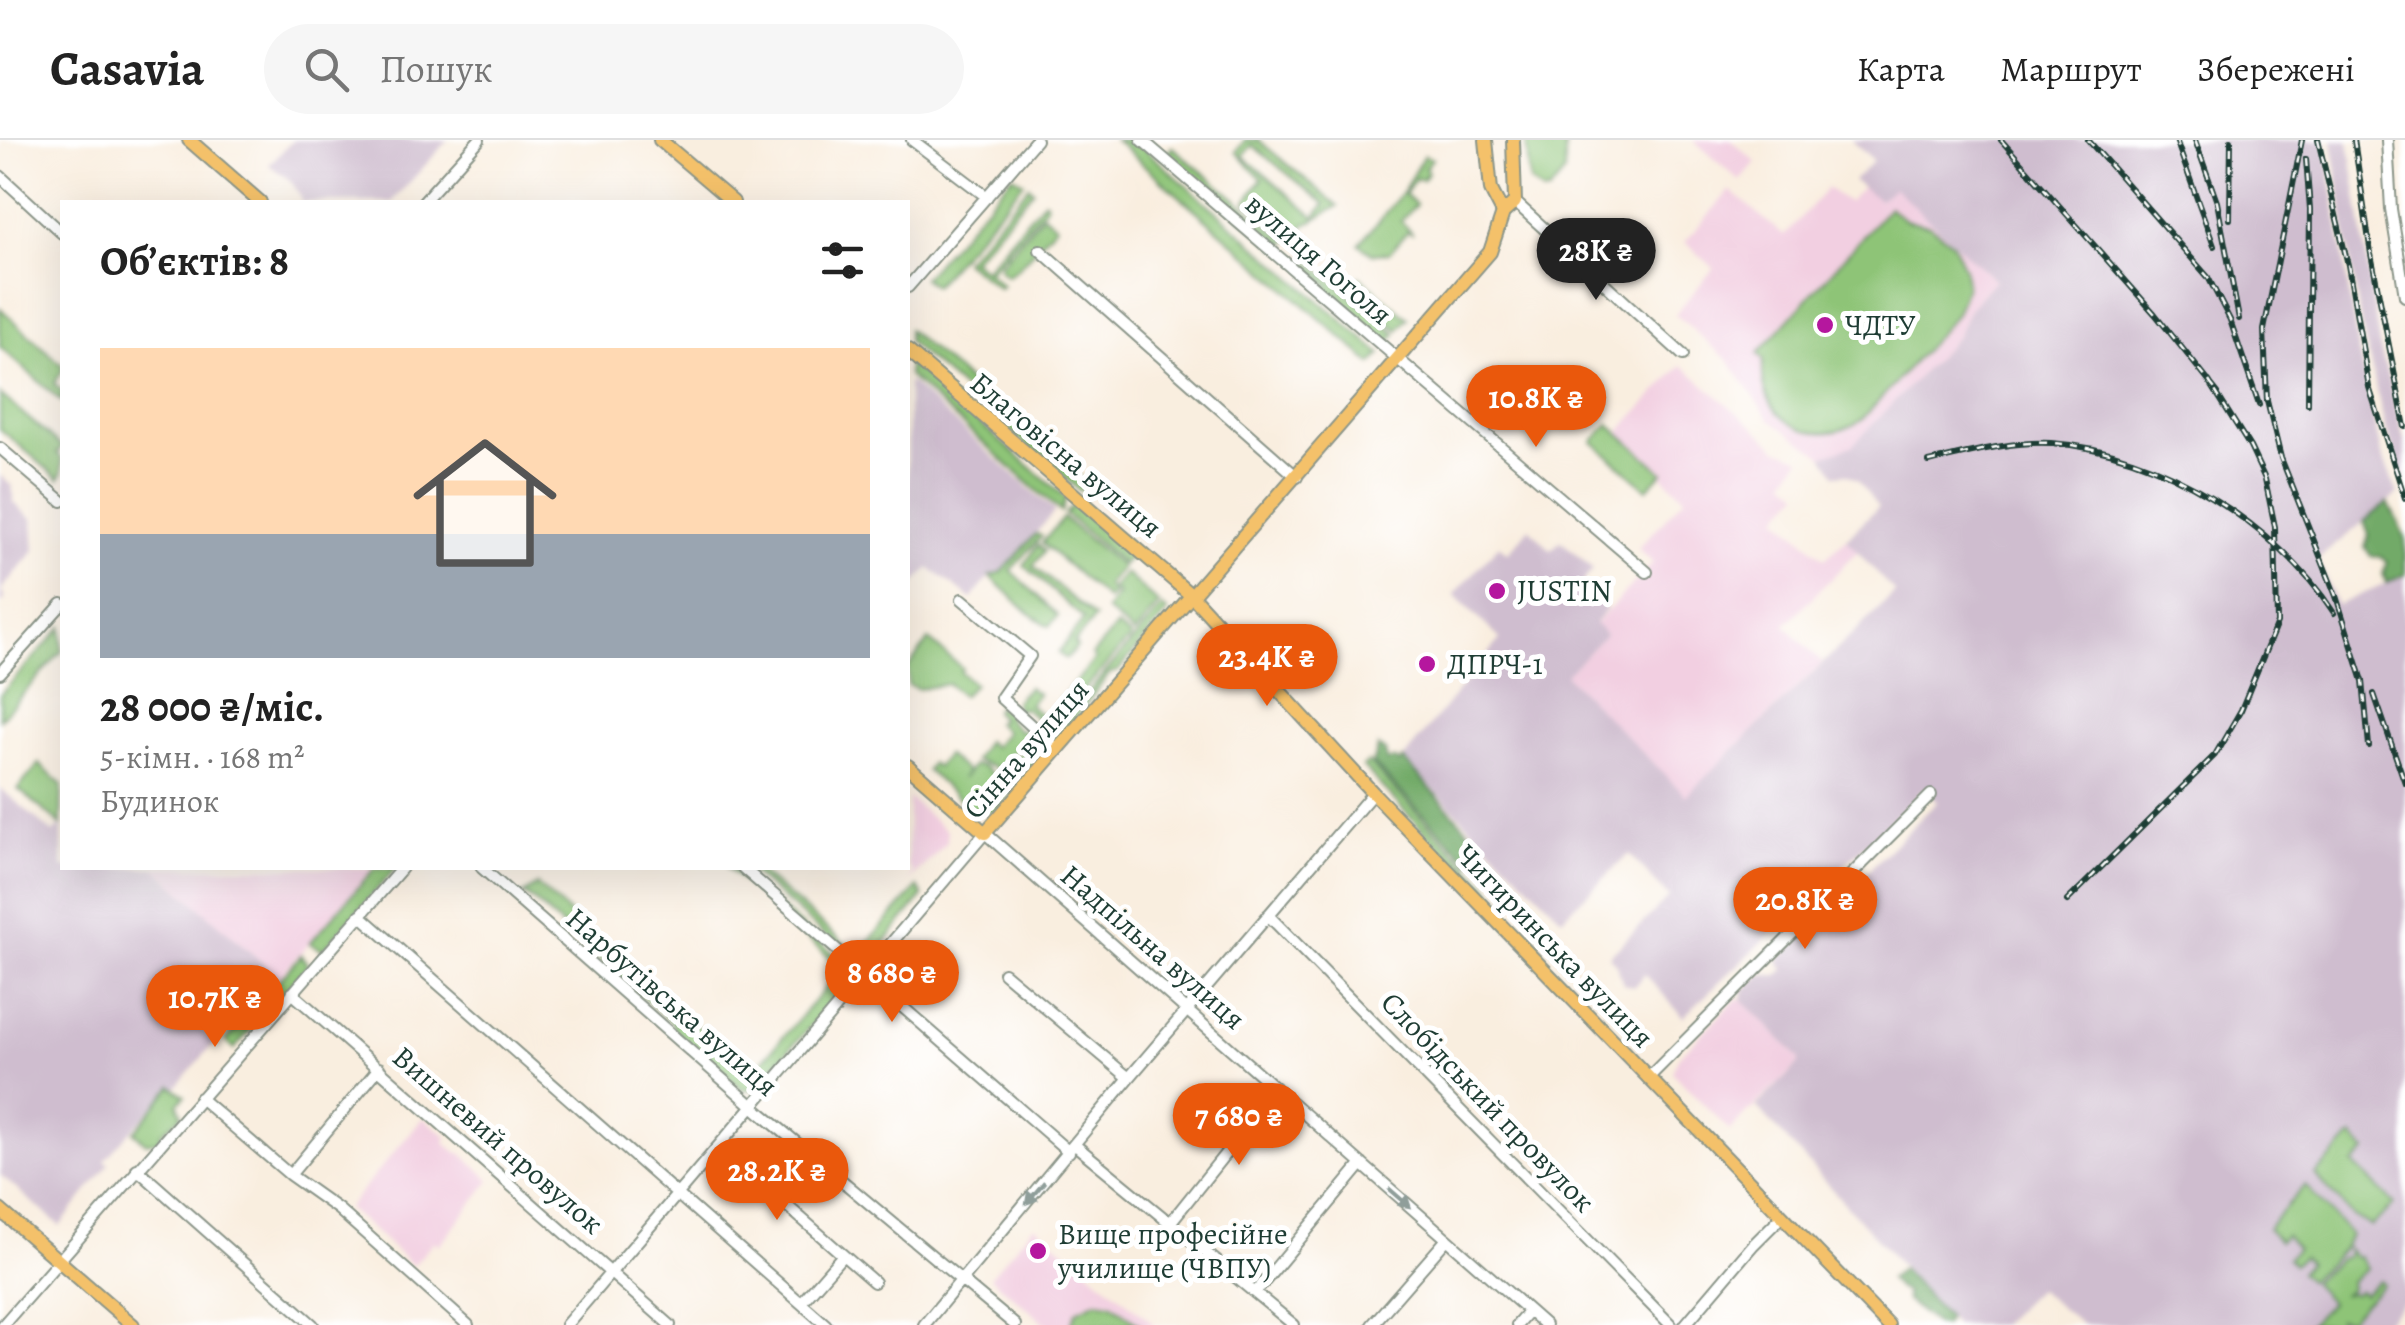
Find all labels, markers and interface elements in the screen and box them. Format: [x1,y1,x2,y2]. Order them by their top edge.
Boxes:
search box [264,24,964,114]
text: Casavia [50,36,204,102]
icon: search [299,42,354,97]
text: Пошук [379,43,493,95]
text: Карта [1857,45,1945,93]
text: Маршрут [2000,45,2142,93]
text: Збережені [2197,45,2355,93]
street label: вулиця Гоголя [1237,184,1401,334]
pin: 28K ₴ [1526,218,1666,303]
text: 28K ₴ [1559,228,1633,272]
text: Об’єктів: 8 [100,232,289,289]
icon: filters [815,233,870,288]
place label: ЧДТУ [1845,305,1916,345]
marker: ЧДТУ [1814,314,1836,336]
street label: Благовісна вулиця [962,363,1170,547]
pin: 10.8K ₴ [1444,365,1628,450]
text: 10.8K ₴ [1488,375,1584,419]
icon: home [395,413,575,593]
place label: JUSTIN [1517,571,1612,611]
marker: JUSTIN [1486,580,1508,602]
pin: 23.4K ₴ [1175,624,1359,709]
text: 23.4K ₴ [1219,634,1315,678]
place label: ДПРЧ-1 [1447,644,1543,684]
marker: ДПРЧ-1 [1416,653,1438,675]
street label: Сінна вулиця [954,671,1098,827]
text: 28 000 ₴/міс. [100,678,324,735]
text: 5-кімн. · 168 m² [100,735,304,779]
text: Будинок [100,779,219,823]
street label: Чигиринська вулиця [1447,836,1663,1056]
street label: Надпільна вулиця [1052,856,1254,1038]
pin: 20.8K ₴ [1713,867,1897,952]
text: 20.8K ₴ [1755,877,1855,921]
street label: Нарбутівська вулиця [557,899,787,1105]
pin: 8 680 ₴ [800,940,984,1025]
text: 8 680 ₴ [847,950,937,994]
pin: 10.7K ₴ [123,965,307,1050]
text: 10.7K ₴ [168,975,262,1019]
street label: Слобідський провулок [1372,983,1604,1221]
street label: Вишневий провулок [384,1037,612,1243]
pin: 7 680 ₴ [1147,1083,1331,1168]
text: 7 680 ₴ [1195,1093,1283,1137]
pin: 28.2K ₴ [685,1138,869,1223]
text: 28.2K ₴ [728,1148,826,1192]
one-way arrow [1025,1180,1046,1205]
one-way arrow [1388,1186,1413,1208]
place label: Вище професійне училище (ЧВПУ) [1057,1214,1288,1288]
marker: Вище професійне училище (ЧВПУ) [1027,1240,1049,1262]

